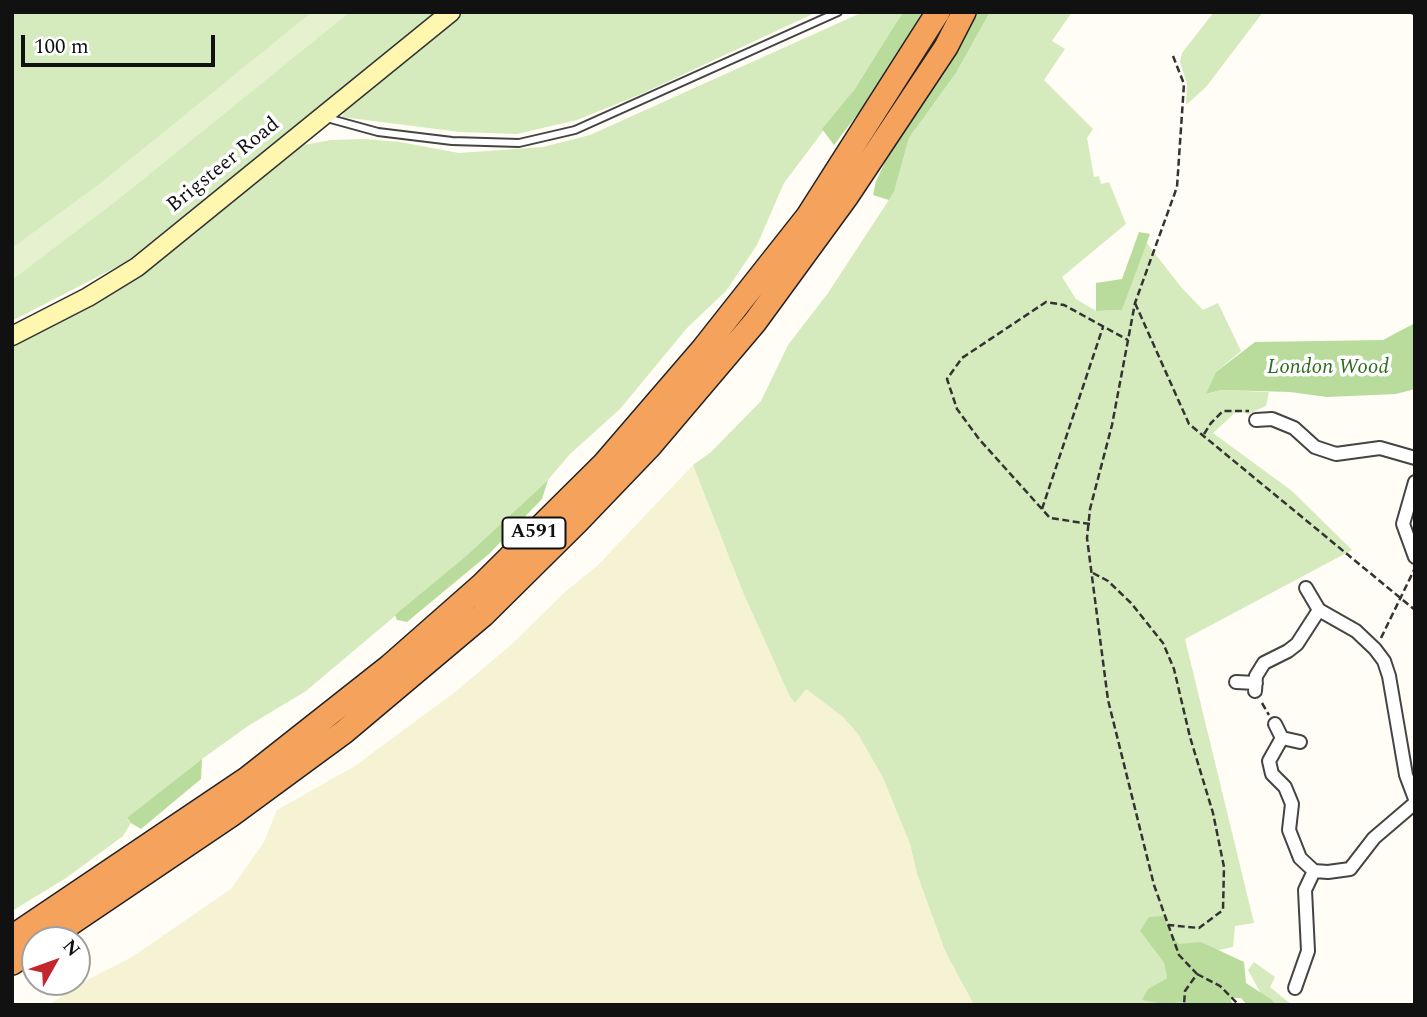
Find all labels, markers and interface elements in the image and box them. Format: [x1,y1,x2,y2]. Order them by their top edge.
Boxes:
scale bar [24,21,219,65]
text: 100 m [34,31,89,63]
street label: Brigsteer Road [163,113,285,219]
park label: London Wood [1267,356,1389,382]
road number: A591 [503,518,566,548]
north arrow [21,926,91,996]
text: N [55,933,87,964]

